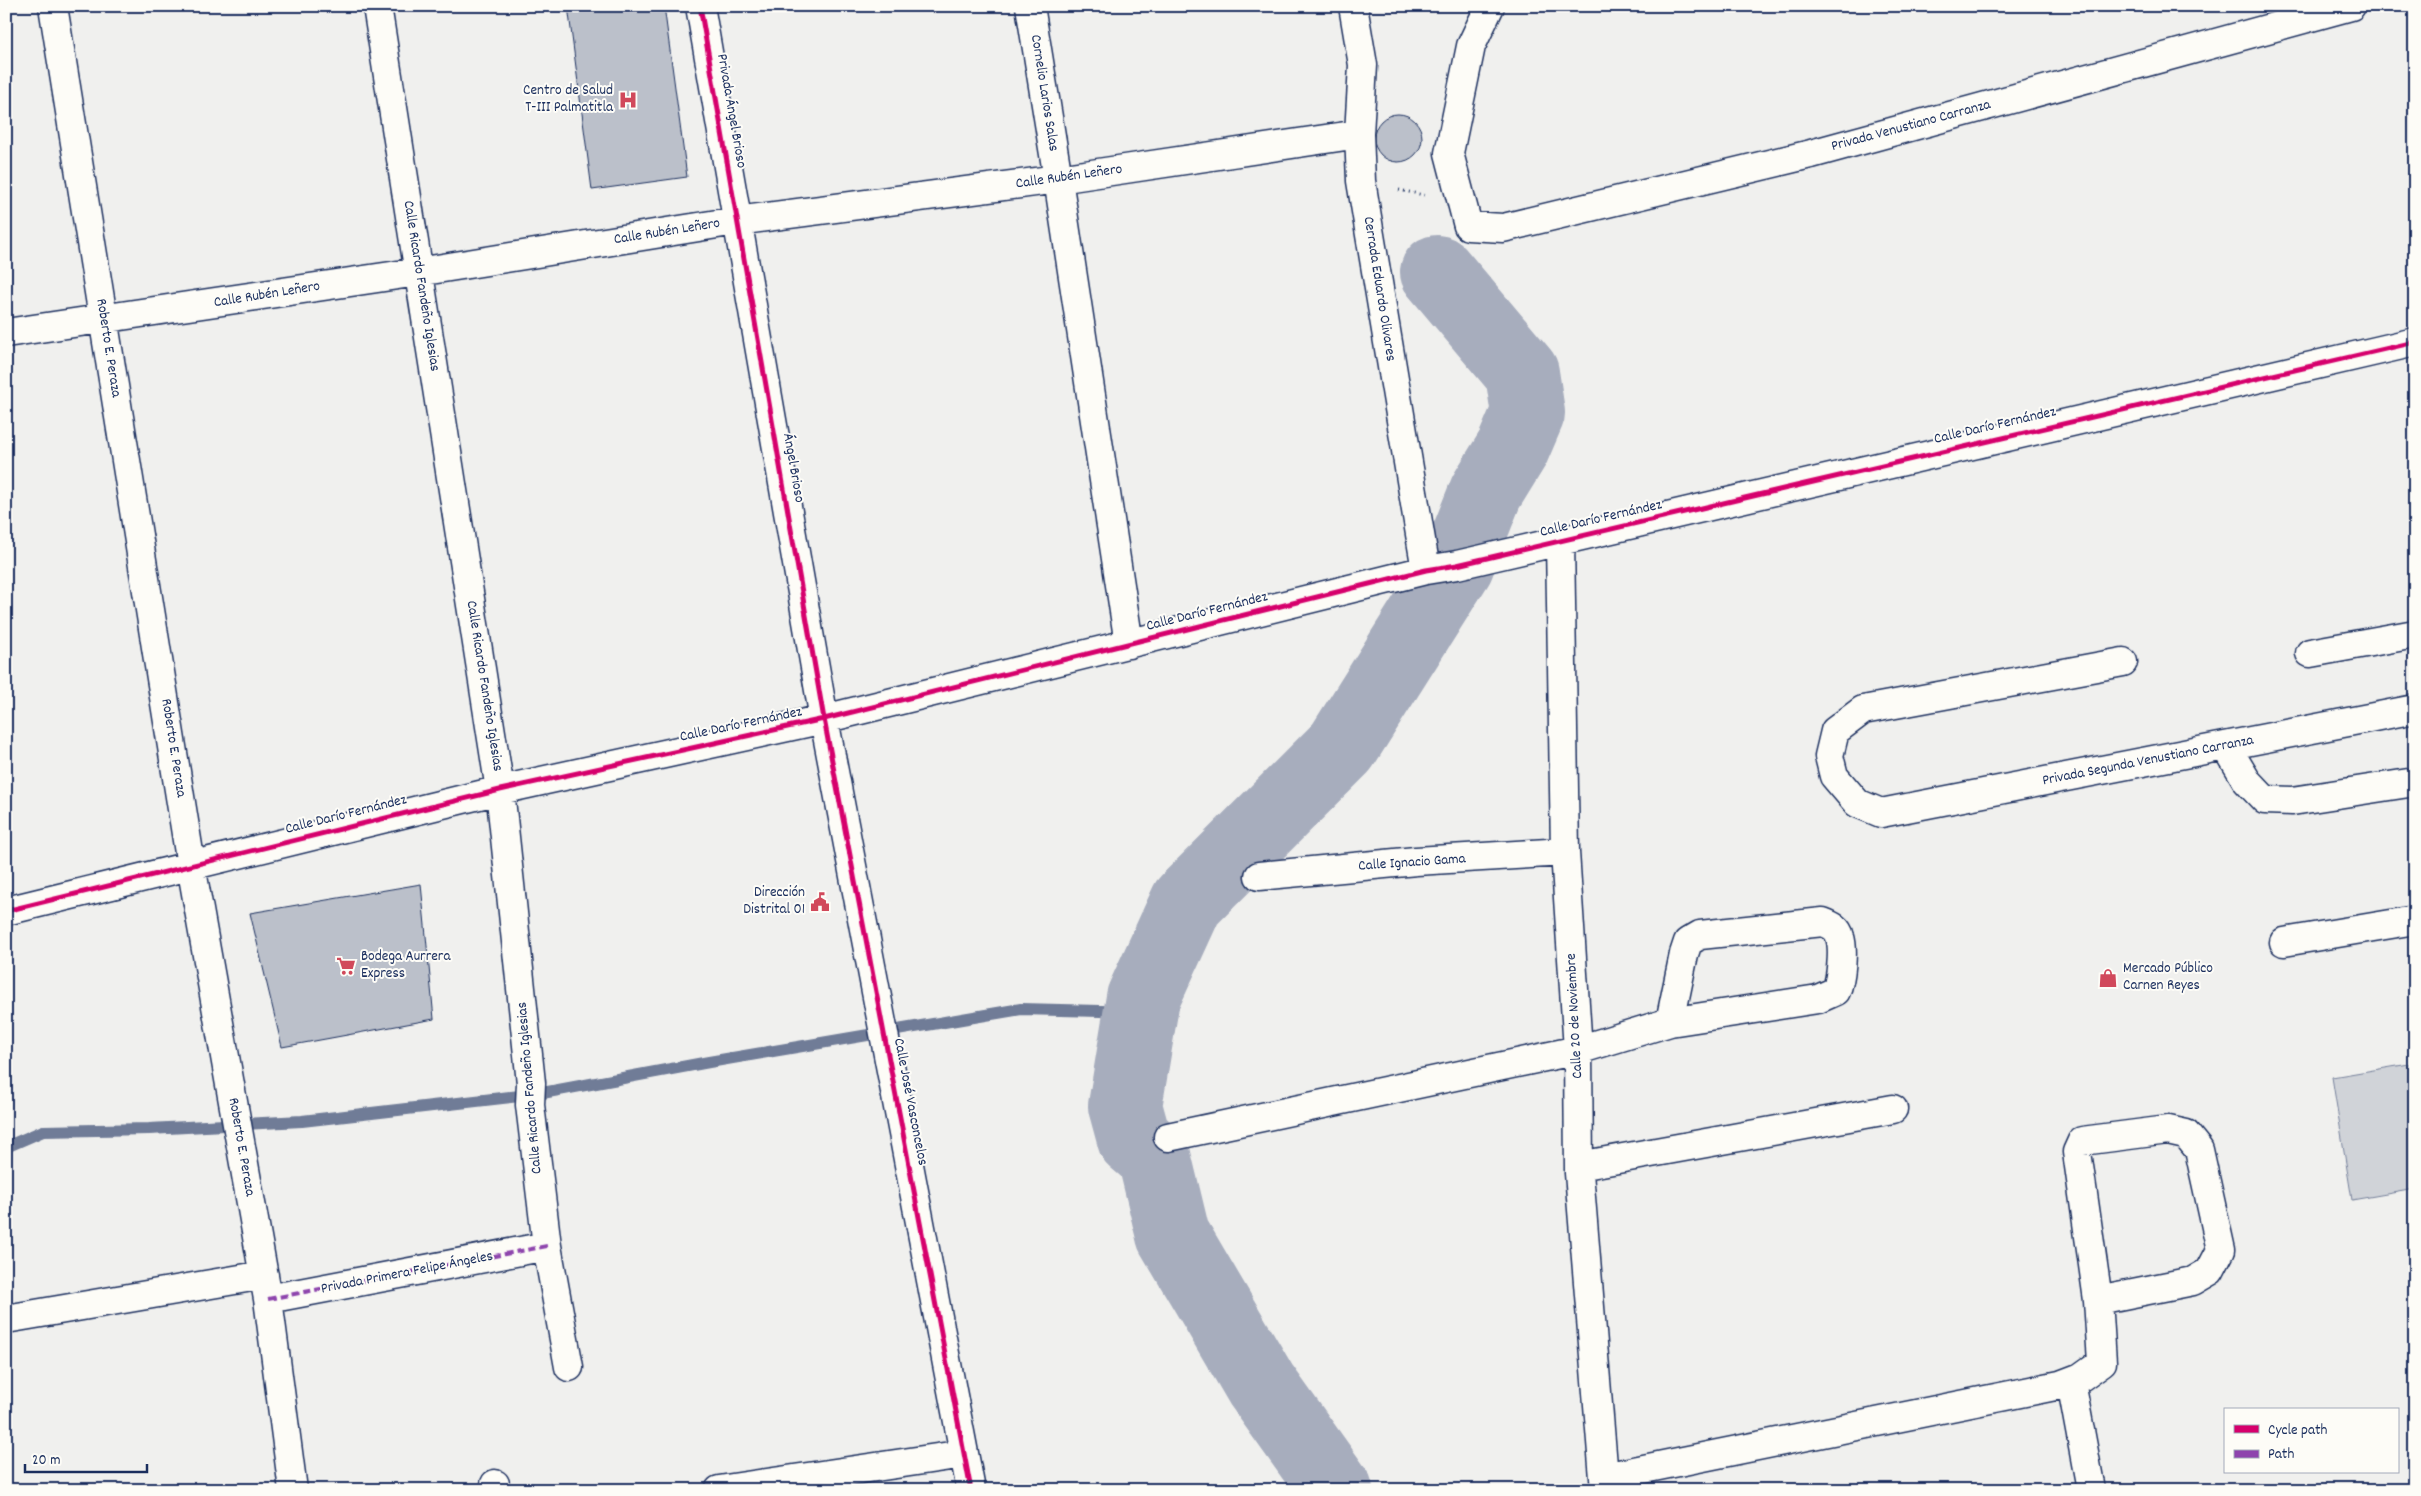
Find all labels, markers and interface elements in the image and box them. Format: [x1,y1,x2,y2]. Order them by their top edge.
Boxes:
street label: Cornelio Larios Salas [1024,33,1064,153]
street label: Privada Ángel Brioso [710,52,752,170]
place label: Centro de Salud T-III Palmatitla [523,80,614,119]
hospital icon: Centro de Salud T-III Palmatitla [617,89,639,111]
street label: Privada Venustiano Carranza [1829,94,1994,158]
street label: Calle Rubén Leñero [1014,159,1124,195]
street label: Calle Ricardo Fandeño Iglesias [397,199,445,373]
street label: Calle Rubén Leñero [612,213,722,251]
street label: Cerrada Eduardo Olivares [1357,215,1401,363]
street label: Calle Rubén Leñero [212,276,322,314]
street label: Roberto E. Peraza [89,297,127,400]
street label: Calle Darío Fernández [1932,401,2058,451]
street label: Ángel Brioso [776,432,810,505]
street label: Calle Darío Fernández [1538,494,1664,544]
street label: Calle Darío Fernández [1144,586,1270,638]
street label: Calle Ricardo Fandeño Iglesias [460,599,508,773]
street label: Roberto E. Peraza [154,697,192,800]
street label: Calle Darío Fernández [678,701,804,749]
street label: Privada Segunda Venustiano Carranza [2040,730,2256,792]
street label: Calle Darío Fernández [283,789,409,841]
street label: Calle Ignacio Gama [1358,848,1467,878]
place label: Dirección Distrital 01 [743,882,805,921]
public building icon: Dirección Distrital 01 [809,891,831,913]
place label: Bodega Aurrera Express [361,946,451,985]
street label: Calle 20 de Noviembre [1561,952,1589,1079]
supermarket icon: Bodega Aurrera Express [335,955,357,977]
place label: Mercado Público Carnen Reyes [2123,958,2213,997]
shop icon: Mercado Público Carnen Reyes [2097,967,2119,989]
street label: Calle Ricardo Fandeño Iglesias [512,1001,548,1175]
street label: Calle José Vasconcelos [887,1036,933,1168]
street label: Roberto E. Peraza [222,1096,261,1199]
street label: Privada Primera Felipe Ángeles [319,1246,495,1300]
legend [2224,1408,2398,1474]
text: Cycle path [2268,1420,2328,1442]
scale bar [25,1441,148,1473]
text: Path [2268,1444,2294,1466]
text: 20 m [32,1450,60,1472]

